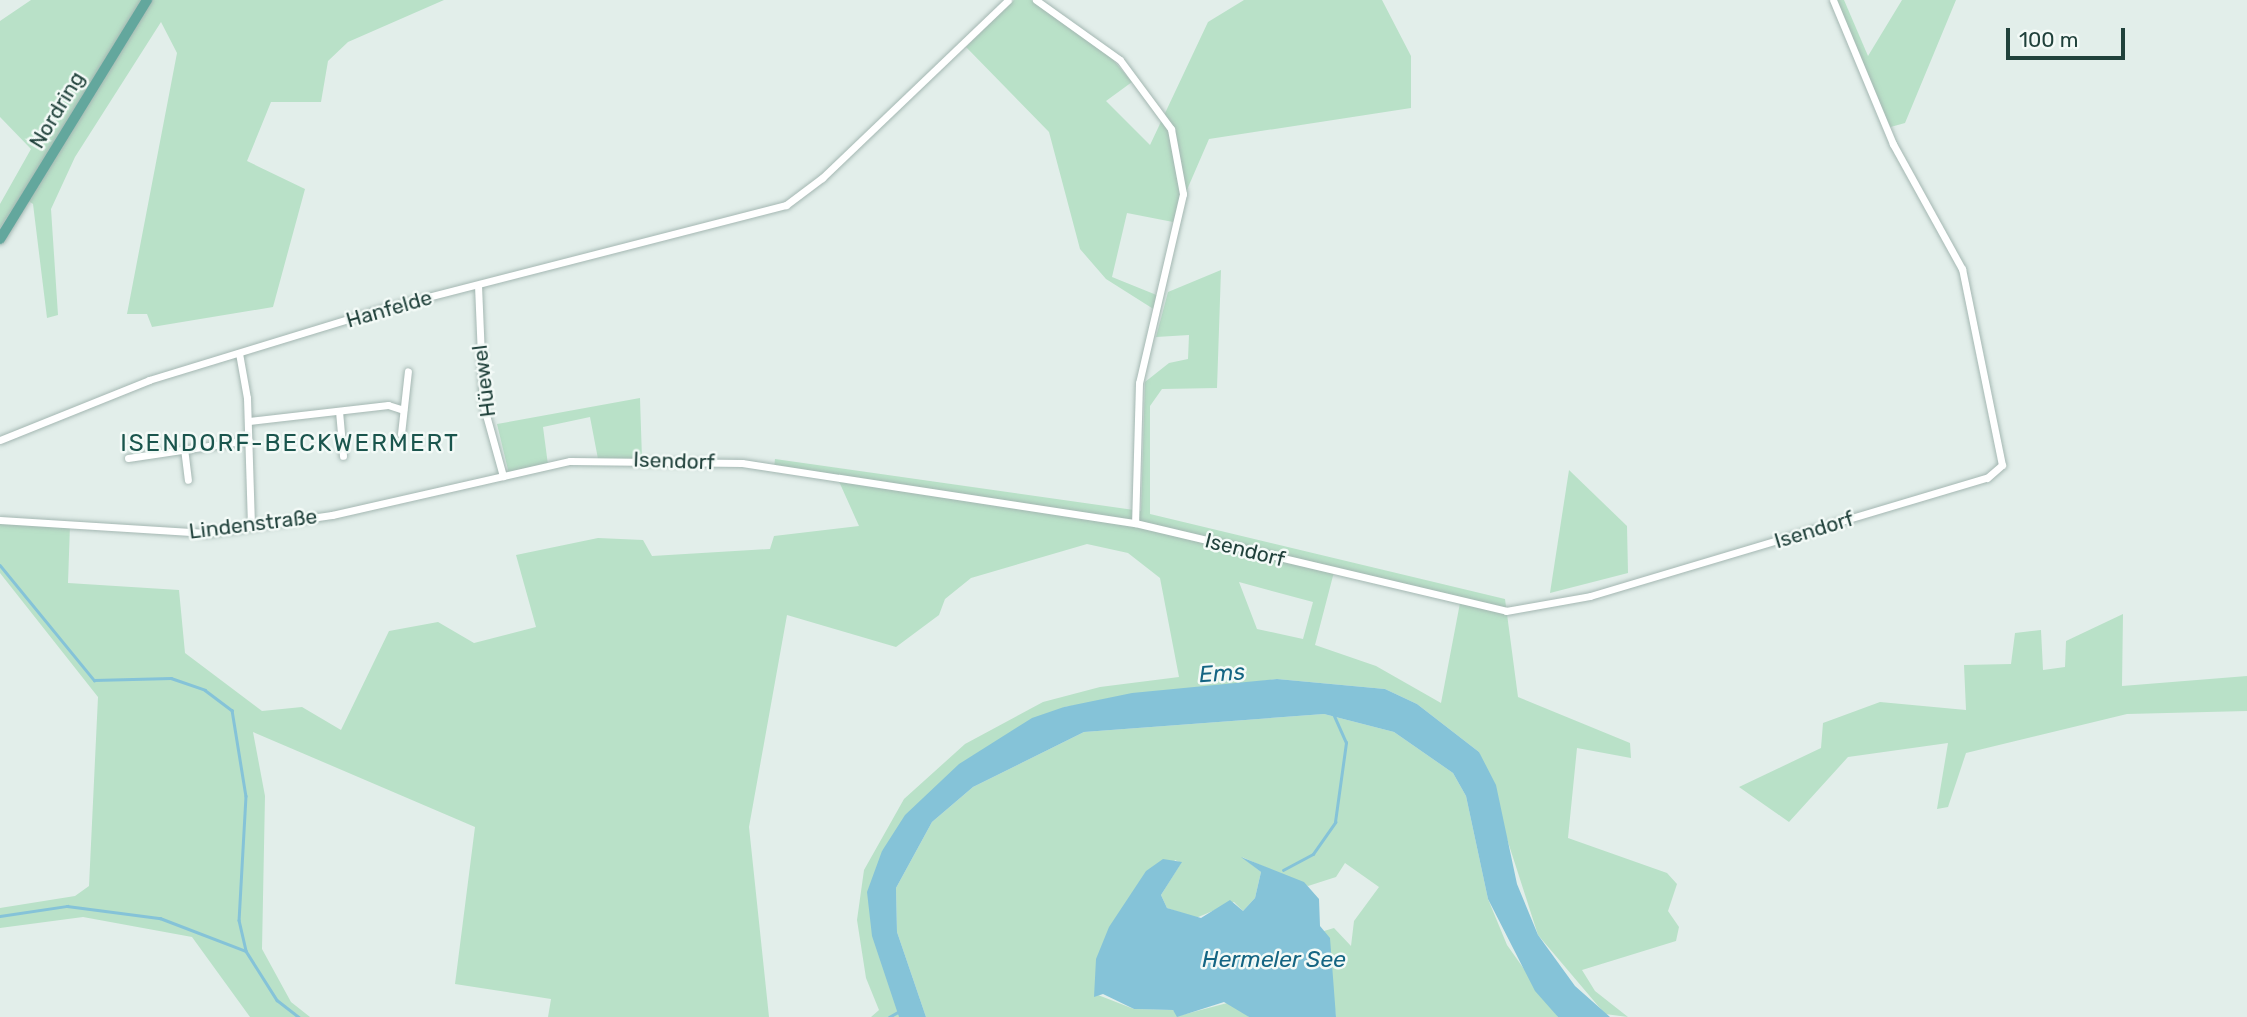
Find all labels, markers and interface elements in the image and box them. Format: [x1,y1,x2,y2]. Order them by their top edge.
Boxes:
scale bar [2009,14,2128,58]
text: 100 m [2019,27,2078,52]
street label: Nordring [24,67,90,153]
street label: Hanfelde [343,285,435,333]
street label: Hüewel [467,343,501,419]
district label: ISENDORF-BECKWERMERT [123,430,457,458]
street label: Isendorf [633,447,715,475]
street label: Lindenstraße [187,504,319,544]
street label: Isendorf [1771,506,1857,554]
street label: Isendorf [1202,528,1288,572]
water label: Ems [1198,658,1246,688]
water label: Hermeler See [1202,945,1346,973]

